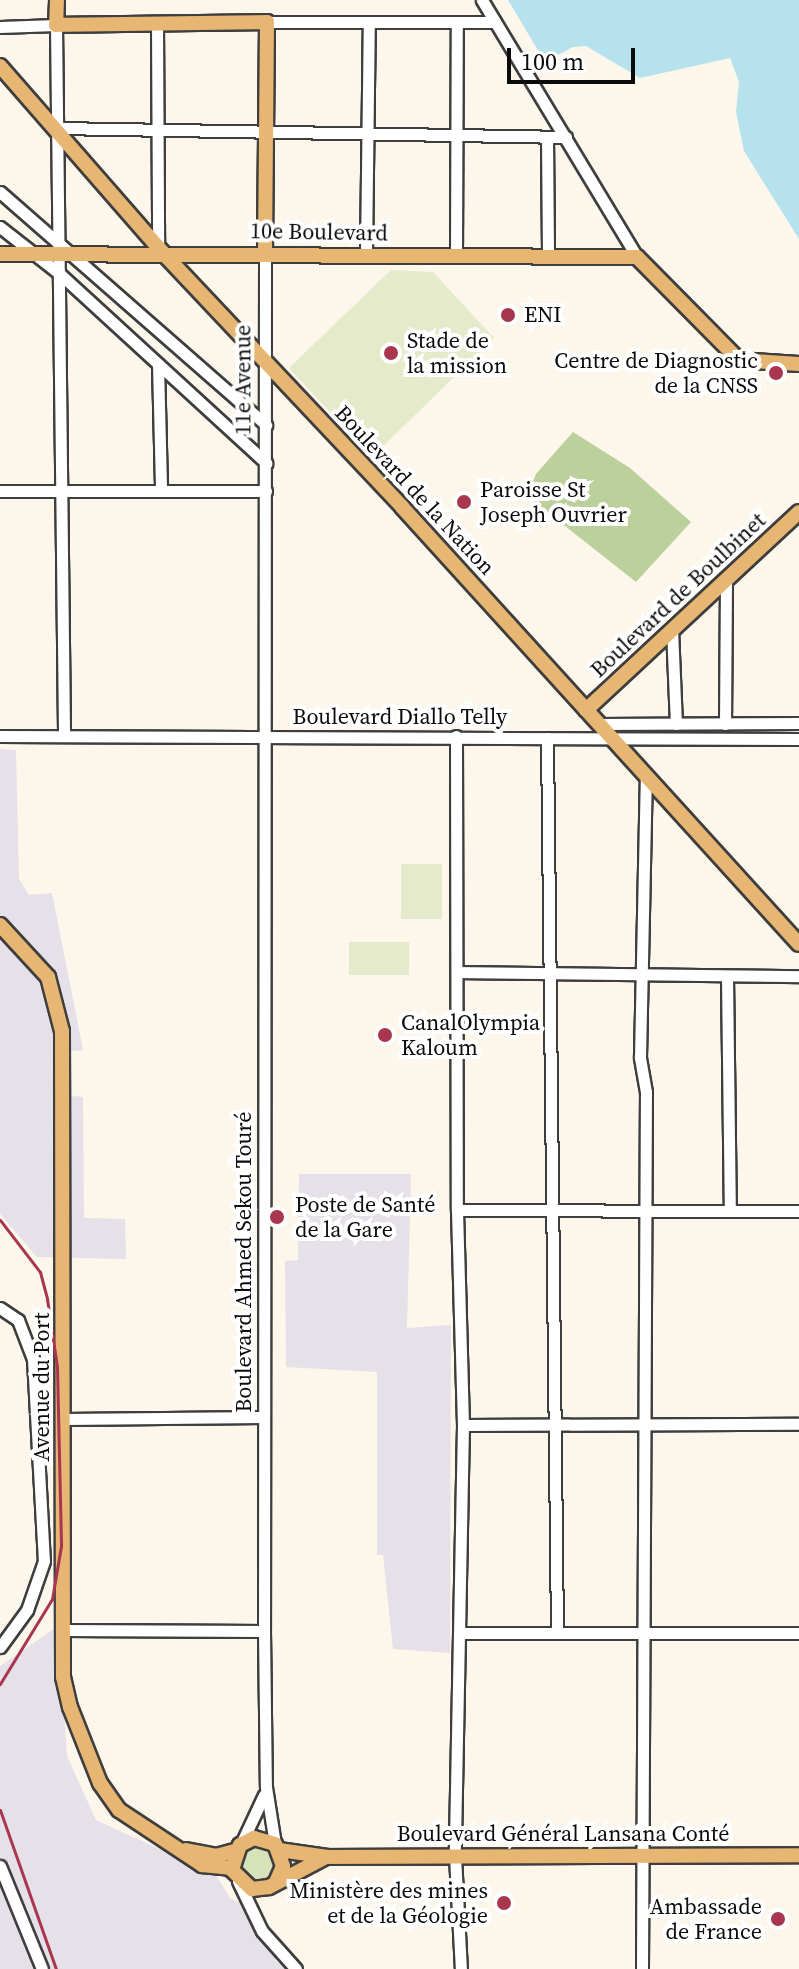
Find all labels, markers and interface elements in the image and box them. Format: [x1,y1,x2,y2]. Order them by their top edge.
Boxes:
scale bar [511,32,639,82]
text: 100 m [521,45,584,78]
street label: 10e Boulevard [250,218,388,246]
place label: ENI [524,302,561,328]
marker: ENI [499,306,517,324]
street label: 11e Avenue [230,325,256,435]
place label: Stade de la mission [407,327,507,378]
marker: Stade de la mission [382,344,400,362]
place label: Centre de Diagnostic de la CNSS [554,347,758,398]
marker: Centre de Diagnostic de la CNSS [765,362,787,384]
street label: Boulevard de la Nation [330,400,500,580]
place label: Paroisse St Joseph Ouvrier [480,476,627,528]
marker: Paroisse St Joseph Ouvrier [455,493,473,511]
street label: Boulevard de Boulbinet [585,507,771,683]
street label: Boulevard Diallo Telly [292,704,508,730]
place label: CanalOlympia Kaloum [401,1009,540,1060]
marker: CanalOlympia Kaloum [376,1026,394,1044]
street label: Boulevard Ahmed Sekou Touré [231,1111,257,1413]
place label: Poste de Santé de la Gare [295,1191,435,1242]
marker: Poste de Santé de la Gare [266,1206,288,1228]
street label: Avenue du Port [29,1312,55,1462]
street label: Boulevard Général Lansana Conté [397,1821,729,1847]
place label: Ministère des mines et de la Géologie [290,1877,488,1928]
place label: Ambassade de France [650,1893,762,1944]
marker: Ministère des mines et de la Géologie [495,1894,513,1912]
marker: Ambassade de France [769,1910,787,1928]

